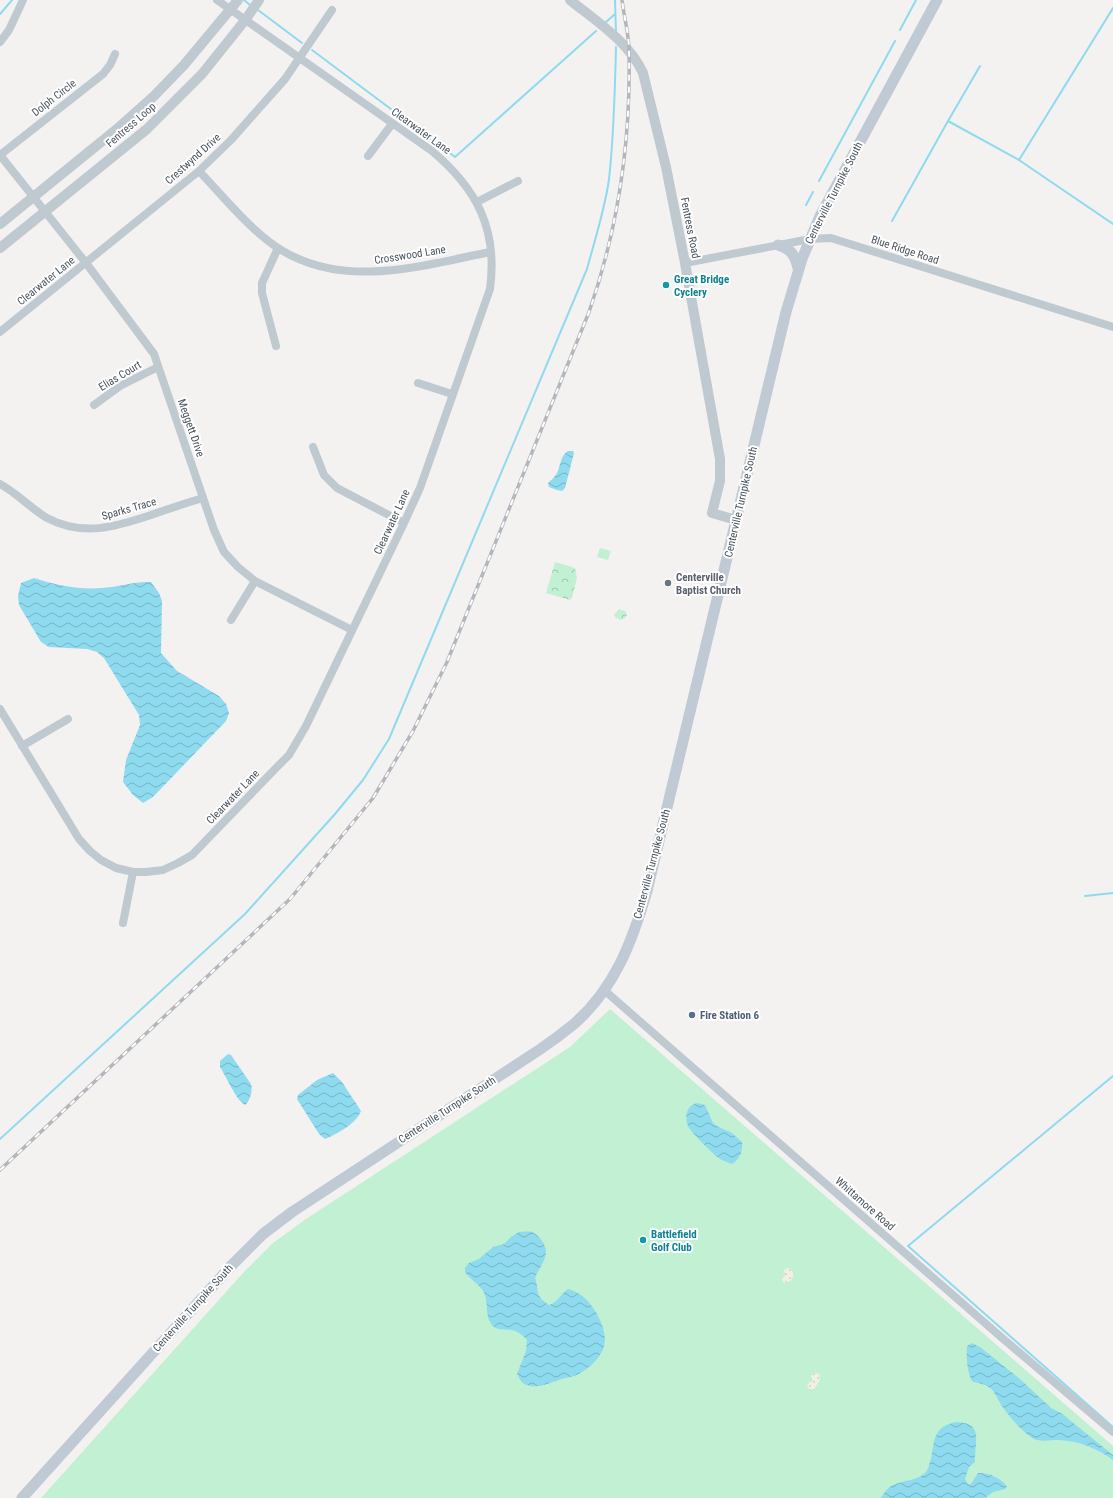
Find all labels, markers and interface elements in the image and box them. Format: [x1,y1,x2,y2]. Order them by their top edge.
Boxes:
street label: Dolph Circle [29,77,79,119]
street label: Fentress Loop [103,100,159,150]
street label: Clearwater Lane [389,105,453,157]
street label: Crestwynd Drive [163,131,223,187]
street label: Centerville Turnpike South [803,140,865,246]
street label: Fentress Road [678,196,702,260]
street label: Blue Ridge Road [869,233,941,267]
street label: Crosswood Lane [373,243,447,267]
street label: Clearwater Lane [15,254,77,308]
place label: Great Bridge Cyclery [674,273,729,299]
marker: Great Bridge Cyclery [661,280,671,290]
street label: Elias Court [96,358,144,394]
street label: Meggett Drive [175,397,207,459]
street label: Centerville Turnpike South [722,445,760,559]
street label: Clearwater Lane [371,487,413,557]
street label: Sparks Trace [100,495,158,523]
place label: Centerville Baptist Church [676,571,741,597]
marker: Centerville Baptist Church [663,578,673,588]
street label: Clearwater Lane [204,767,262,827]
street label: Centerville Turnpike South [631,808,673,920]
place label: Fire Station 6 [700,1009,759,1022]
marker: Fire Station 6 [687,1010,697,1020]
street label: Centerville Turnpike South [396,1074,498,1146]
street label: Whittamore Road [832,1175,898,1233]
place label: Battlefield Golf Club [651,1228,697,1254]
marker: Battlefield Golf Club [638,1235,648,1245]
street label: Centerville Turnpike South [150,1262,236,1354]

